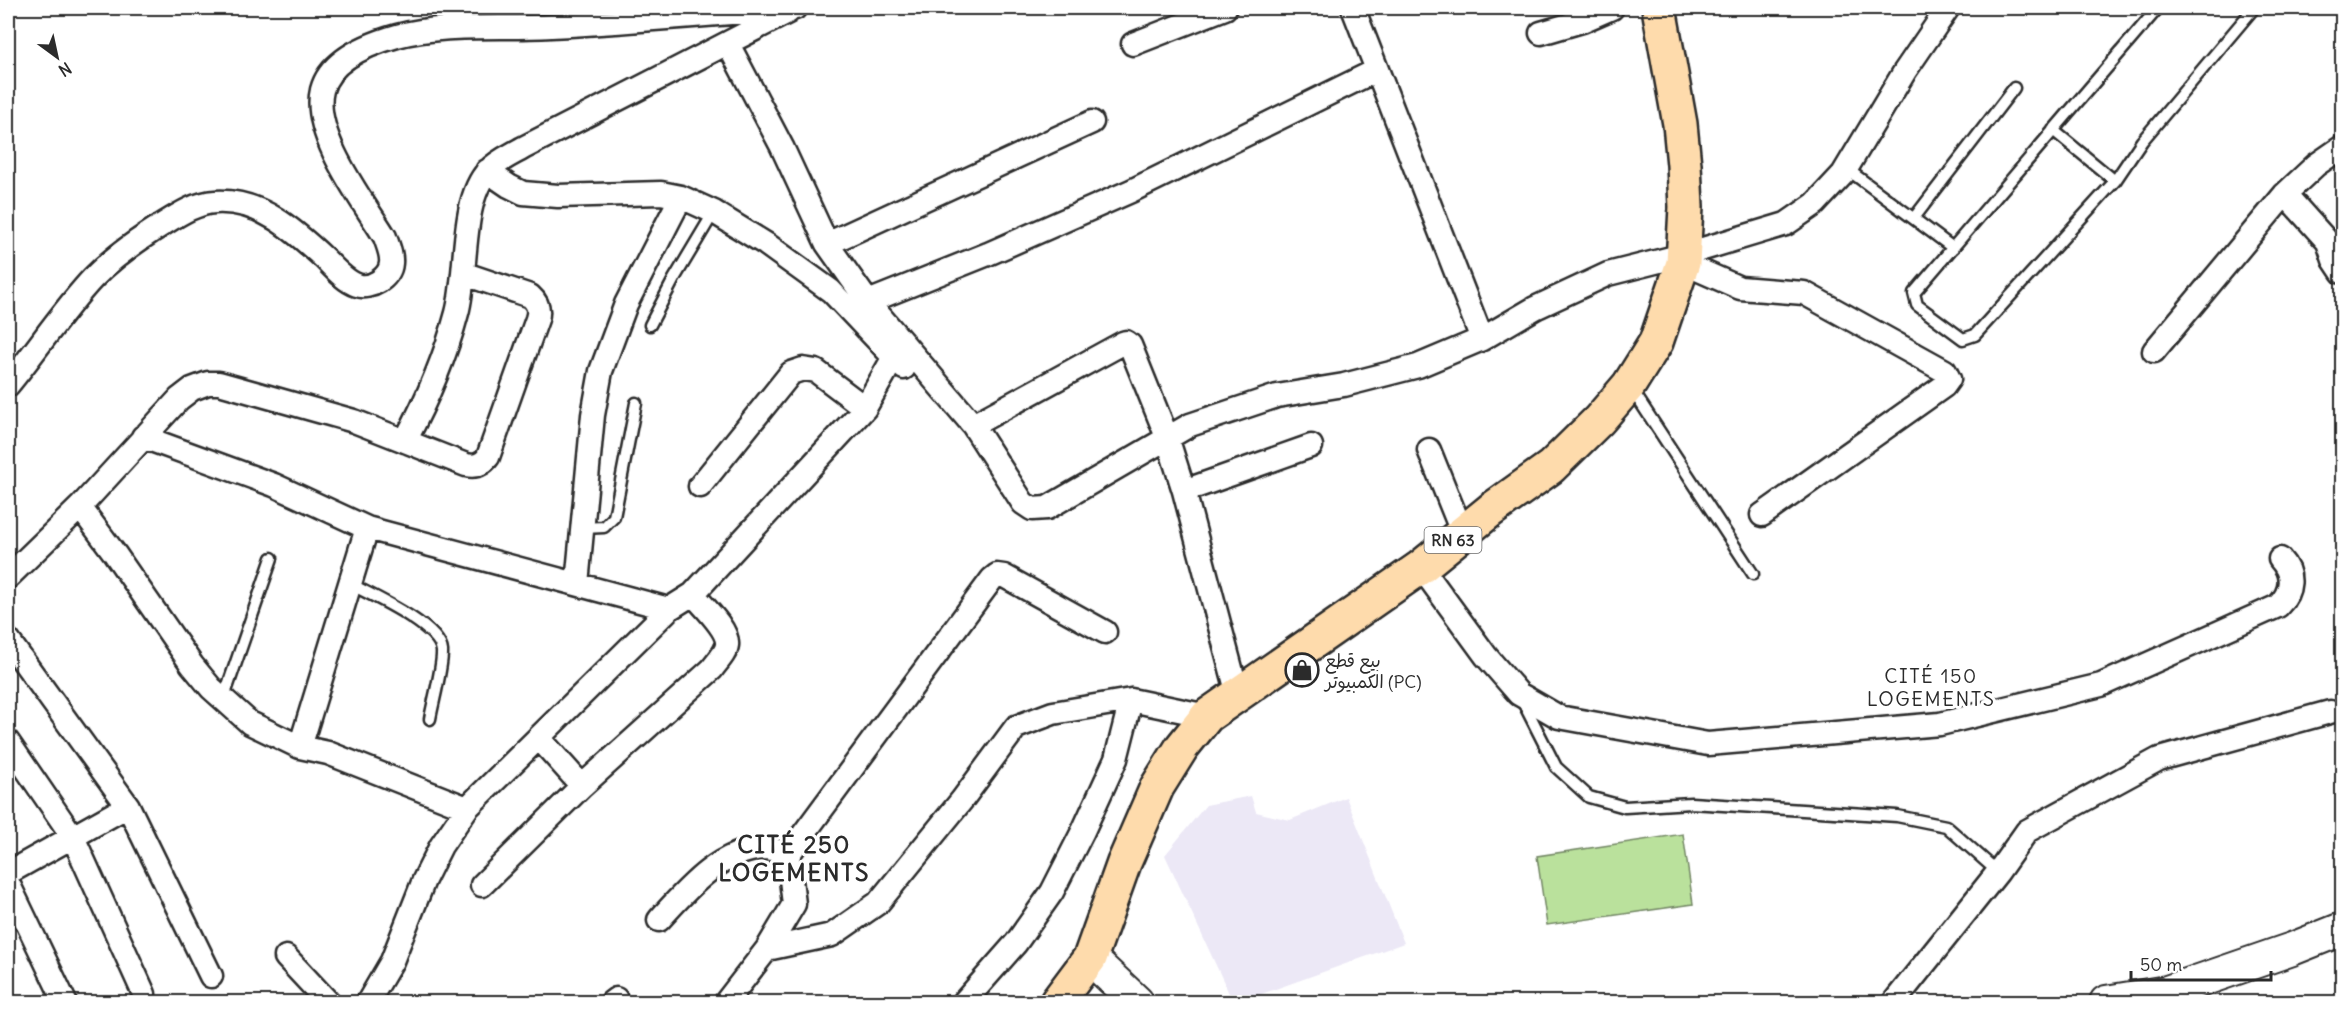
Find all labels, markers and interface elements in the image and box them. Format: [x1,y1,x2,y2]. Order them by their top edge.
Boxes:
north arrow [27,27,87,87]
text: N [55,58,75,81]
road number: RN 63 [1424,527,1482,553]
place label: بيع قطع الكمبيوتر (PC) [1323,649,1422,693]
shop icon: بيع قطع الكمبيوتر (PC) [1284,652,1320,688]
district label: CITÉ 150 LOGEMENTS [1867,663,1995,711]
district label: CITÉ 250 LOGEMENTS [718,829,870,887]
scale bar [2131,944,2270,982]
text: 50 m [2140,953,2182,976]

